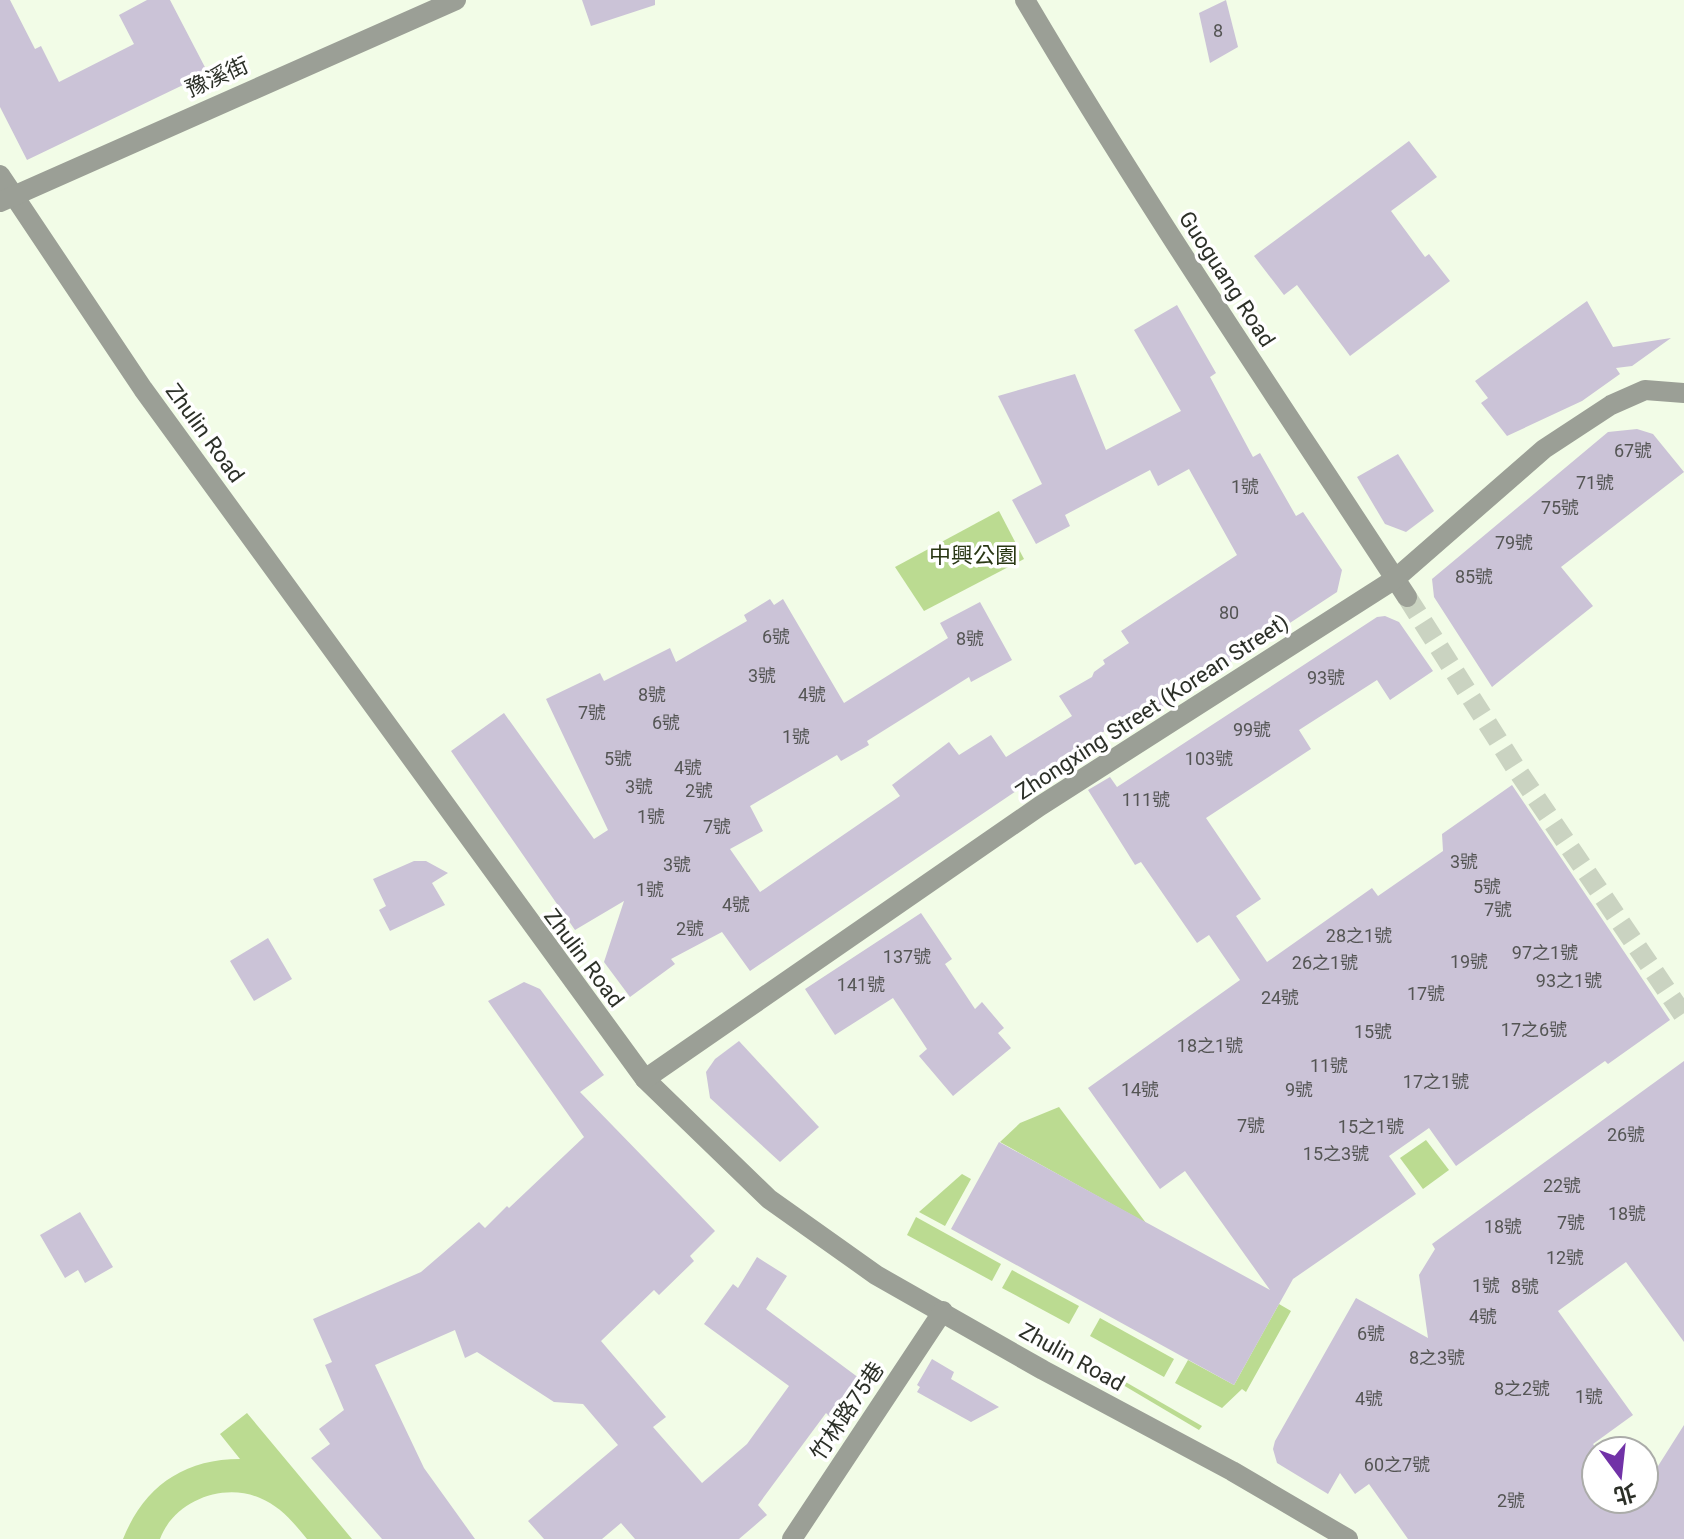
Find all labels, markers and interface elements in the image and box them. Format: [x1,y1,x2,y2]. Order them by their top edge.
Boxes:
house number: 8 [1213,20,1223,41]
street label: 豫溪街 [182,52,252,102]
street label: Guoguang Road [1174,207,1280,351]
street label: Zhulin Road [161,379,249,487]
house number: 67號 [1614,440,1652,461]
house number: 71號 [1576,472,1614,493]
house number: 1號 [1231,476,1259,497]
house number: 75號 [1541,497,1579,518]
house number: 79號 [1495,532,1533,553]
park label: 中興公園 [929,543,1017,568]
house number: 85號 [1455,566,1493,587]
house number: 80 [1219,602,1239,623]
street label: Zhongxing Street (Korean Street) [1011,609,1293,805]
house number: 6號 [762,626,790,647]
house number: 8號 [956,628,984,649]
house number: 3號 [748,665,776,686]
house number: 93號 [1307,667,1345,688]
house number: 8號 [638,684,666,705]
house number: 4號 [798,684,826,705]
house number: 7號 [578,702,606,723]
house number: 6號 [652,712,680,733]
house number: 99號 [1233,719,1271,740]
house number: 1號 [782,726,810,747]
house number: 5號 [604,748,632,769]
house number: 103號 [1185,748,1233,769]
house number: 4號 [674,757,702,778]
house number: 3號 [625,776,653,797]
house number: 2號 [685,780,713,801]
house number: 111號 [1122,789,1170,810]
house number: 1號 [637,806,665,827]
house number: 7號 [703,816,731,837]
house number: 3號 [1450,851,1478,872]
house number: 3號 [663,854,691,875]
house number: 5號 [1473,876,1501,897]
house number: 1號 [636,879,664,900]
house number: 4號 [722,894,750,915]
house number: 7號 [1484,899,1512,920]
street label: Zhulin Road [539,904,629,1012]
house number: 2號 [676,918,704,939]
house number: 28之1號 [1326,925,1392,946]
house number: 97之1號 [1512,942,1578,963]
house number: 137號 [883,946,931,967]
house number: 19號 [1450,951,1488,972]
house number: 26之1號 [1292,952,1358,973]
house number: 93之1號 [1536,970,1602,991]
house number: 141號 [837,974,885,995]
house number: 17號 [1407,983,1445,1004]
house number: 24號 [1261,987,1299,1008]
house number: 17之6號 [1501,1019,1567,1040]
house number: 15號 [1354,1021,1392,1042]
house number: 18之1號 [1177,1035,1243,1056]
house number: 11號 [1310,1055,1348,1076]
house number: 17之1號 [1403,1071,1469,1092]
house number: 14號 [1121,1079,1159,1100]
house number: 9號 [1285,1079,1313,1100]
house number: 7號 [1237,1115,1265,1136]
house number: 15之1號 [1338,1116,1404,1137]
house number: 26號 [1607,1124,1645,1145]
house number: 15之3號 [1303,1143,1369,1164]
house number: 22號 [1543,1175,1581,1196]
house number: 18號 [1608,1203,1646,1224]
house number: 7號 [1557,1212,1585,1233]
house number: 18號 [1484,1216,1522,1237]
house number: 12號 [1546,1247,1584,1268]
house number: 1號 [1472,1275,1500,1296]
house number: 8號 [1511,1276,1539,1297]
house number: 4號 [1469,1306,1497,1327]
street label: Zhulin Road [1015,1318,1129,1396]
house number: 6號 [1357,1323,1385,1344]
house number: 8之3號 [1409,1347,1465,1368]
street label: 竹林路75巷 [805,1357,889,1465]
house number: 8之2號 [1494,1378,1550,1399]
house number: 1號 [1575,1386,1603,1407]
house number: 4號 [1355,1388,1383,1409]
north arrow [1580,1435,1660,1515]
house number: 60之7號 [1364,1454,1430,1475]
text: 北 [1611,1479,1639,1509]
house number: 2號 [1497,1490,1525,1511]

